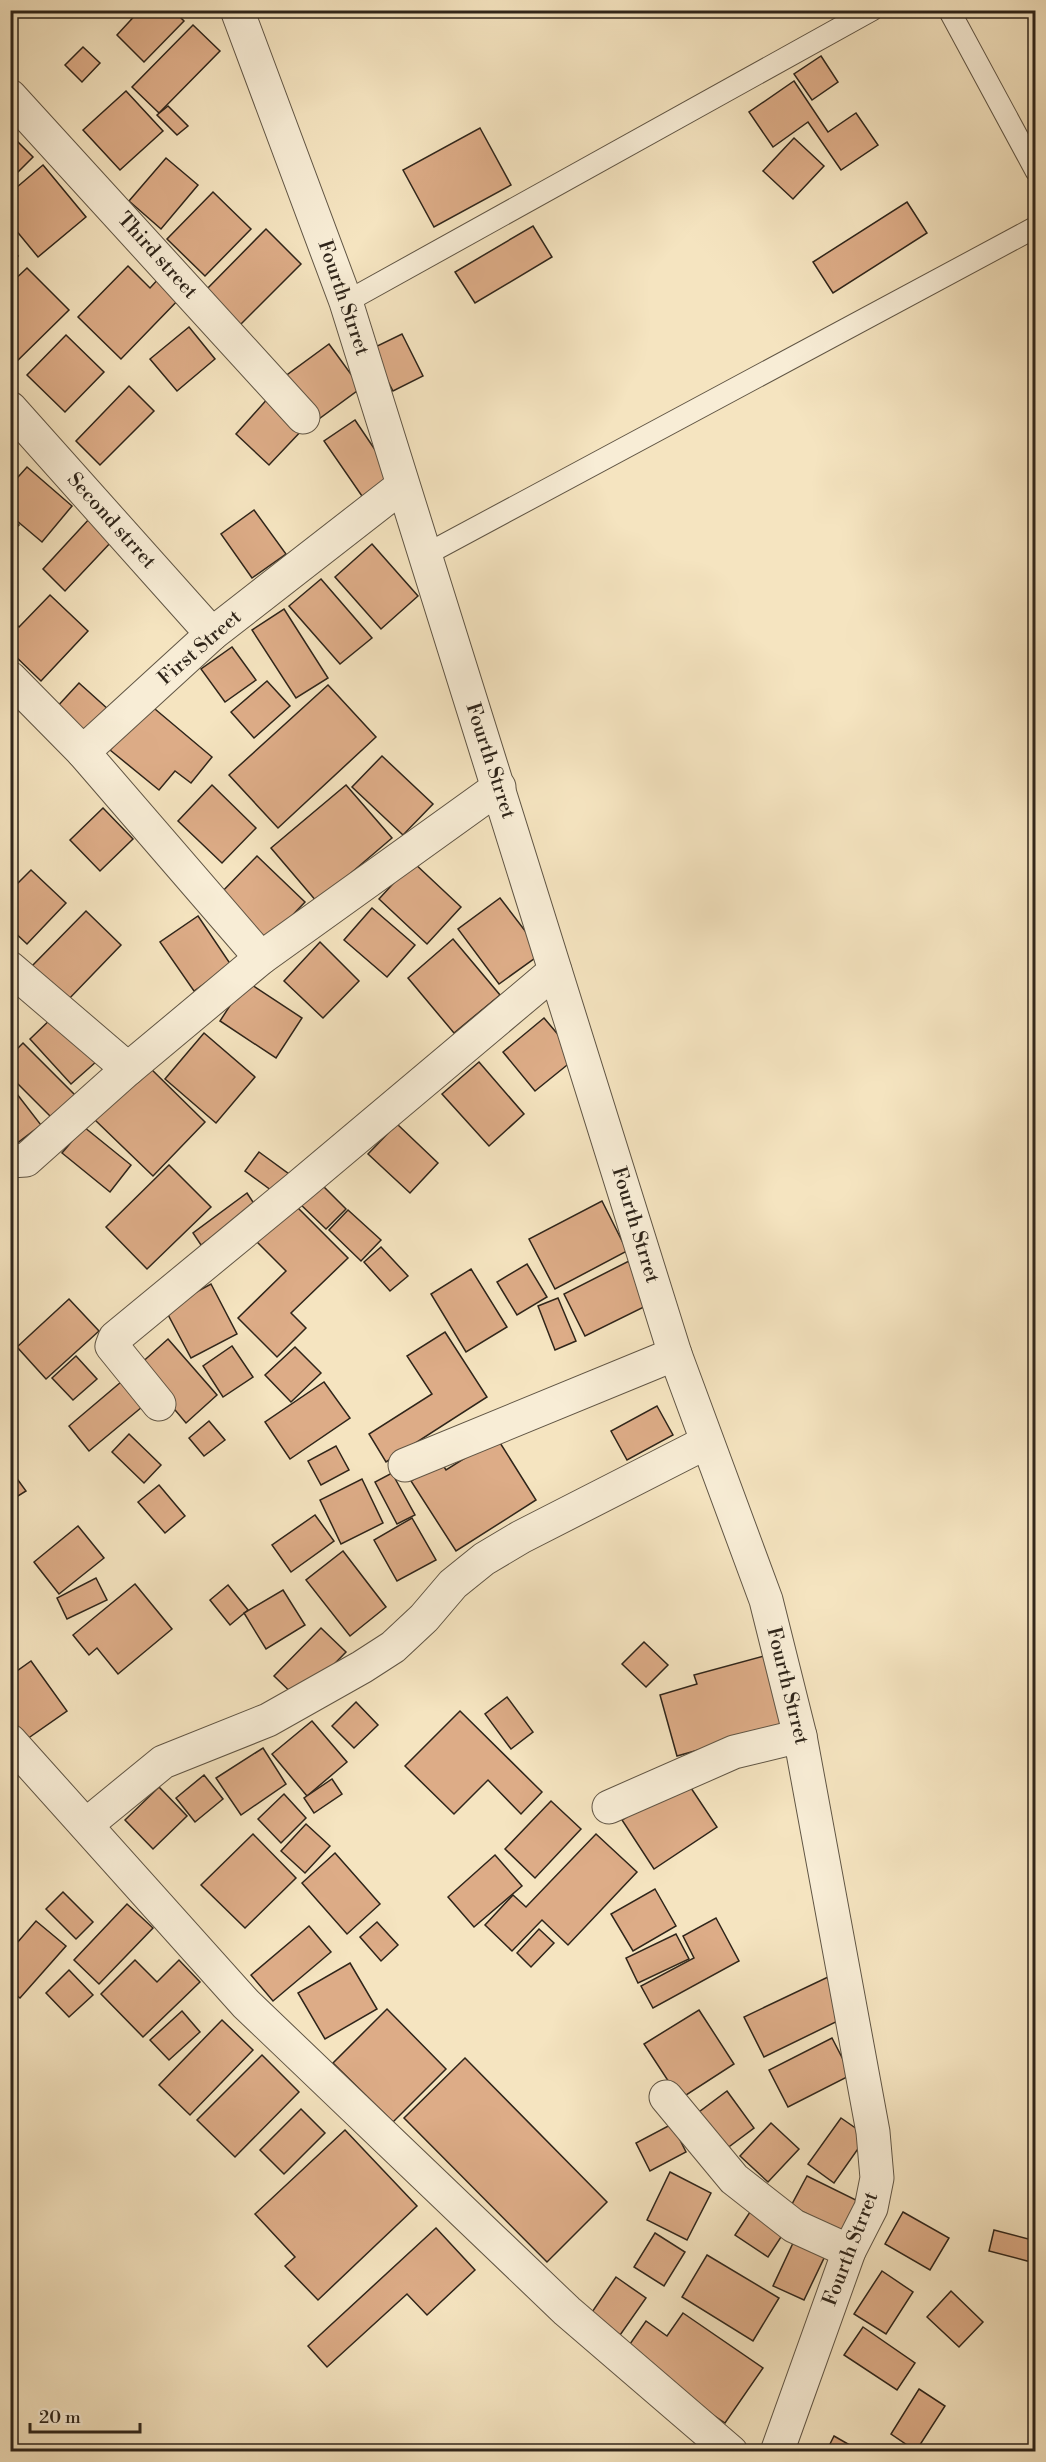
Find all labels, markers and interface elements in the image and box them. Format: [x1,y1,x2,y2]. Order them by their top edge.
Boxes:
street label: Third street [112,208,202,304]
street label: Fourth Strret [312,237,374,359]
street label: Second strret [61,468,161,574]
street label: First Street [153,605,247,691]
street label: Fourth Strret [460,700,520,822]
street label: Fourth Strret [605,1164,665,1286]
street label: Fourth Strret [760,1625,814,1747]
street label: Fourth Strret [818,2188,884,2310]
scale bar [30,2396,140,2434]
text: 20 m [39,2406,81,2429]

